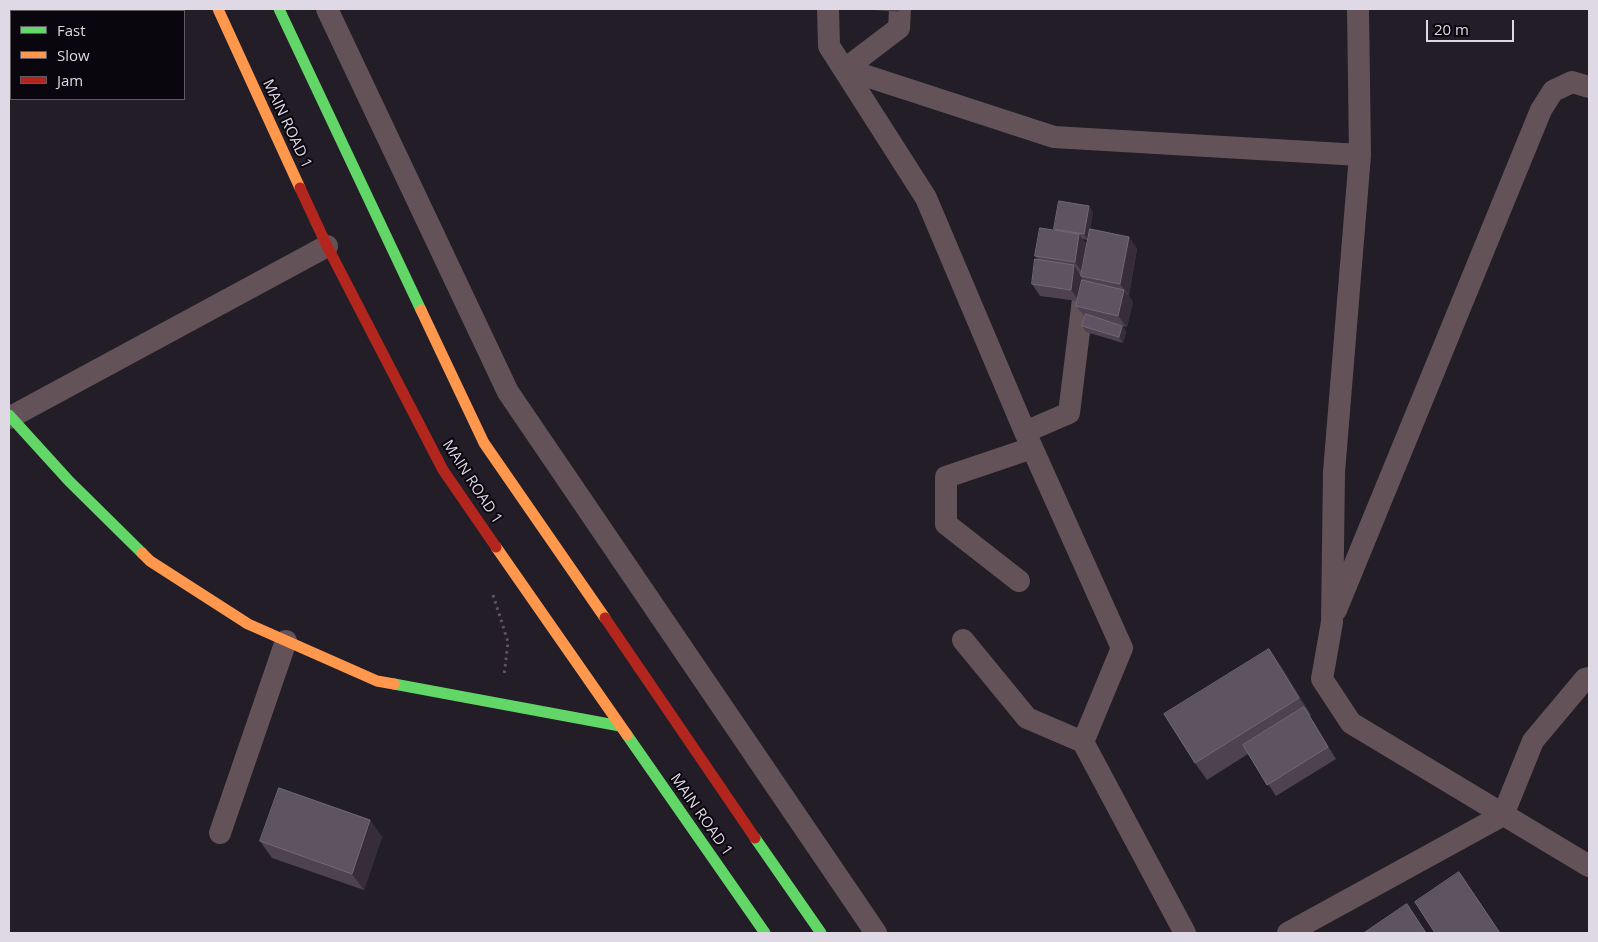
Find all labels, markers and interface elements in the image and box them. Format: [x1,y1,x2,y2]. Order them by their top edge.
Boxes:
legend [10,10,185,100]
scale bar [1428,10,1516,42]
text: 20 m [1434,19,1469,39]
text: Fast [57,20,86,40]
text: Slow [57,45,90,65]
text: Jam [57,70,83,90]
street label: MAIN ROAD 1 [259,77,315,171]
street label: MAIN ROAD 1 [438,437,506,527]
street label: MAIN ROAD 1 [666,770,736,860]

